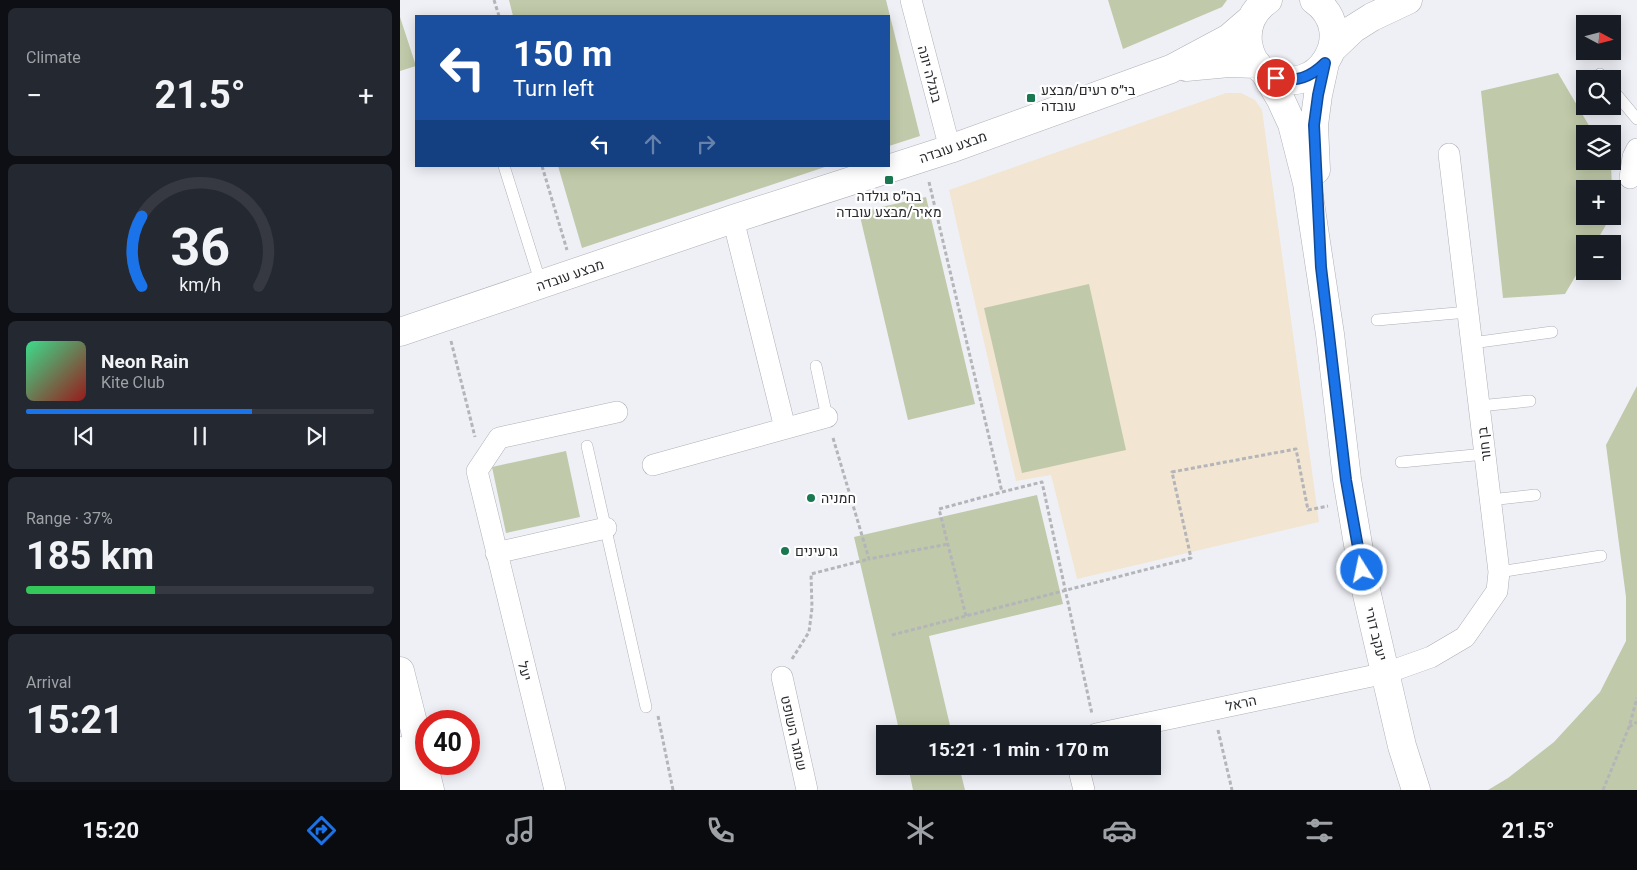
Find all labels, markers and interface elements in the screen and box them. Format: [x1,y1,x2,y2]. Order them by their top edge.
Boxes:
north arrow [1576,15,1621,60]
map controls [1576,15,1621,280]
text: 150 m [513,34,612,75]
icon: left [430,35,495,100]
street label: בנגלה יונה [915,44,945,105]
text: Climate [26,48,81,67]
pin [1255,57,1297,99]
icon: arrive [1262,64,1290,92]
button: search [1576,70,1621,115]
text: 21.5° [154,73,246,117]
text: Turn left [513,76,594,101]
text: − [26,79,42,112]
text: + [358,79,374,112]
place label: בי״ס רעים/מבצע עובדה [1041,82,1136,114]
marker: בי״ס רעים/מבצע עובדה [1025,92,1037,104]
button: layers [1576,125,1621,170]
street label: מבצע עובדה [917,128,989,166]
icon: left [586,130,614,158]
icon: ahead [639,130,667,158]
icon: right [692,130,720,158]
marker: בה״ס גולדה מאיר/מבצע עובדה [883,174,895,186]
button: + [1576,180,1621,225]
place label: בה״ס גולדה מאיר/מבצע עובדה [836,188,942,220]
text: 36 [170,217,230,278]
button: − [1576,235,1621,280]
street label: מבצע עובדה [534,256,606,294]
text: km/h [179,274,221,295]
text: Neon Rain [101,350,189,373]
text: Kite Club [101,373,165,392]
icon: previous [70,422,98,450]
icon: pause [186,422,214,450]
icon: next [302,422,330,450]
street label: בן חור [1474,425,1494,462]
place label: חמניה [821,490,856,506]
marker: חמניה [805,492,817,504]
text: Range · 37% [26,509,113,528]
text: 185 km [26,534,154,578]
place label: גרעינים [795,543,838,559]
position arrow [1335,543,1387,595]
marker: גרעינים [779,545,791,557]
street label: יעקב דורי [1362,606,1390,662]
street label: יעל [515,660,535,682]
text: Arrival [26,673,71,692]
street label: הראל [1224,692,1258,714]
street label: שמגר השופט [778,694,810,772]
text: 15:21 [26,698,124,742]
speed limit sign: 40 [415,710,480,775]
text: 15:21 · 1 min · 170 m [928,738,1109,761]
icon: directions [304,813,339,848]
icon: music [503,813,538,848]
icon: phone [703,813,738,848]
icon: climate [903,813,938,848]
icon: car [1102,813,1137,848]
icon: filters [1302,813,1337,848]
text: 15:20 [82,818,139,843]
text: 21.5° [1502,818,1555,843]

